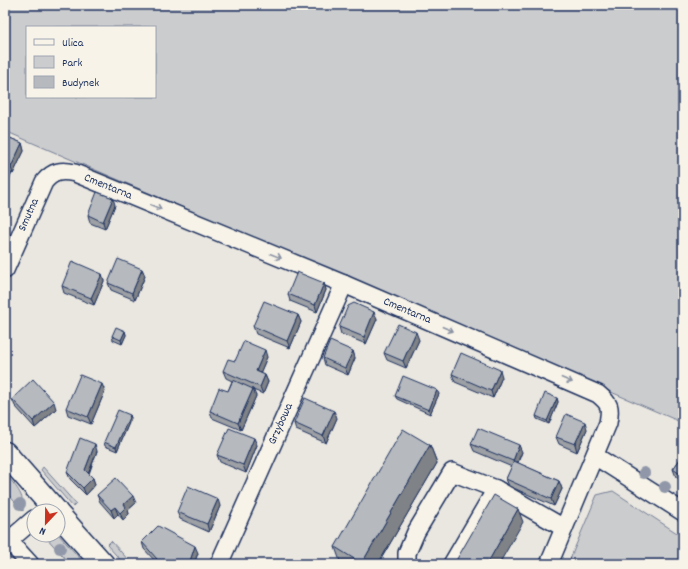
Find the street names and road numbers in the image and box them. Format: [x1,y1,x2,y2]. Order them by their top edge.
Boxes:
street label: Cmentarna [81,170,135,205]
street label: Smutna [14,196,44,234]
street label: Cmentarna [380,293,434,329]
street label: Grzybowa [264,400,298,447]

